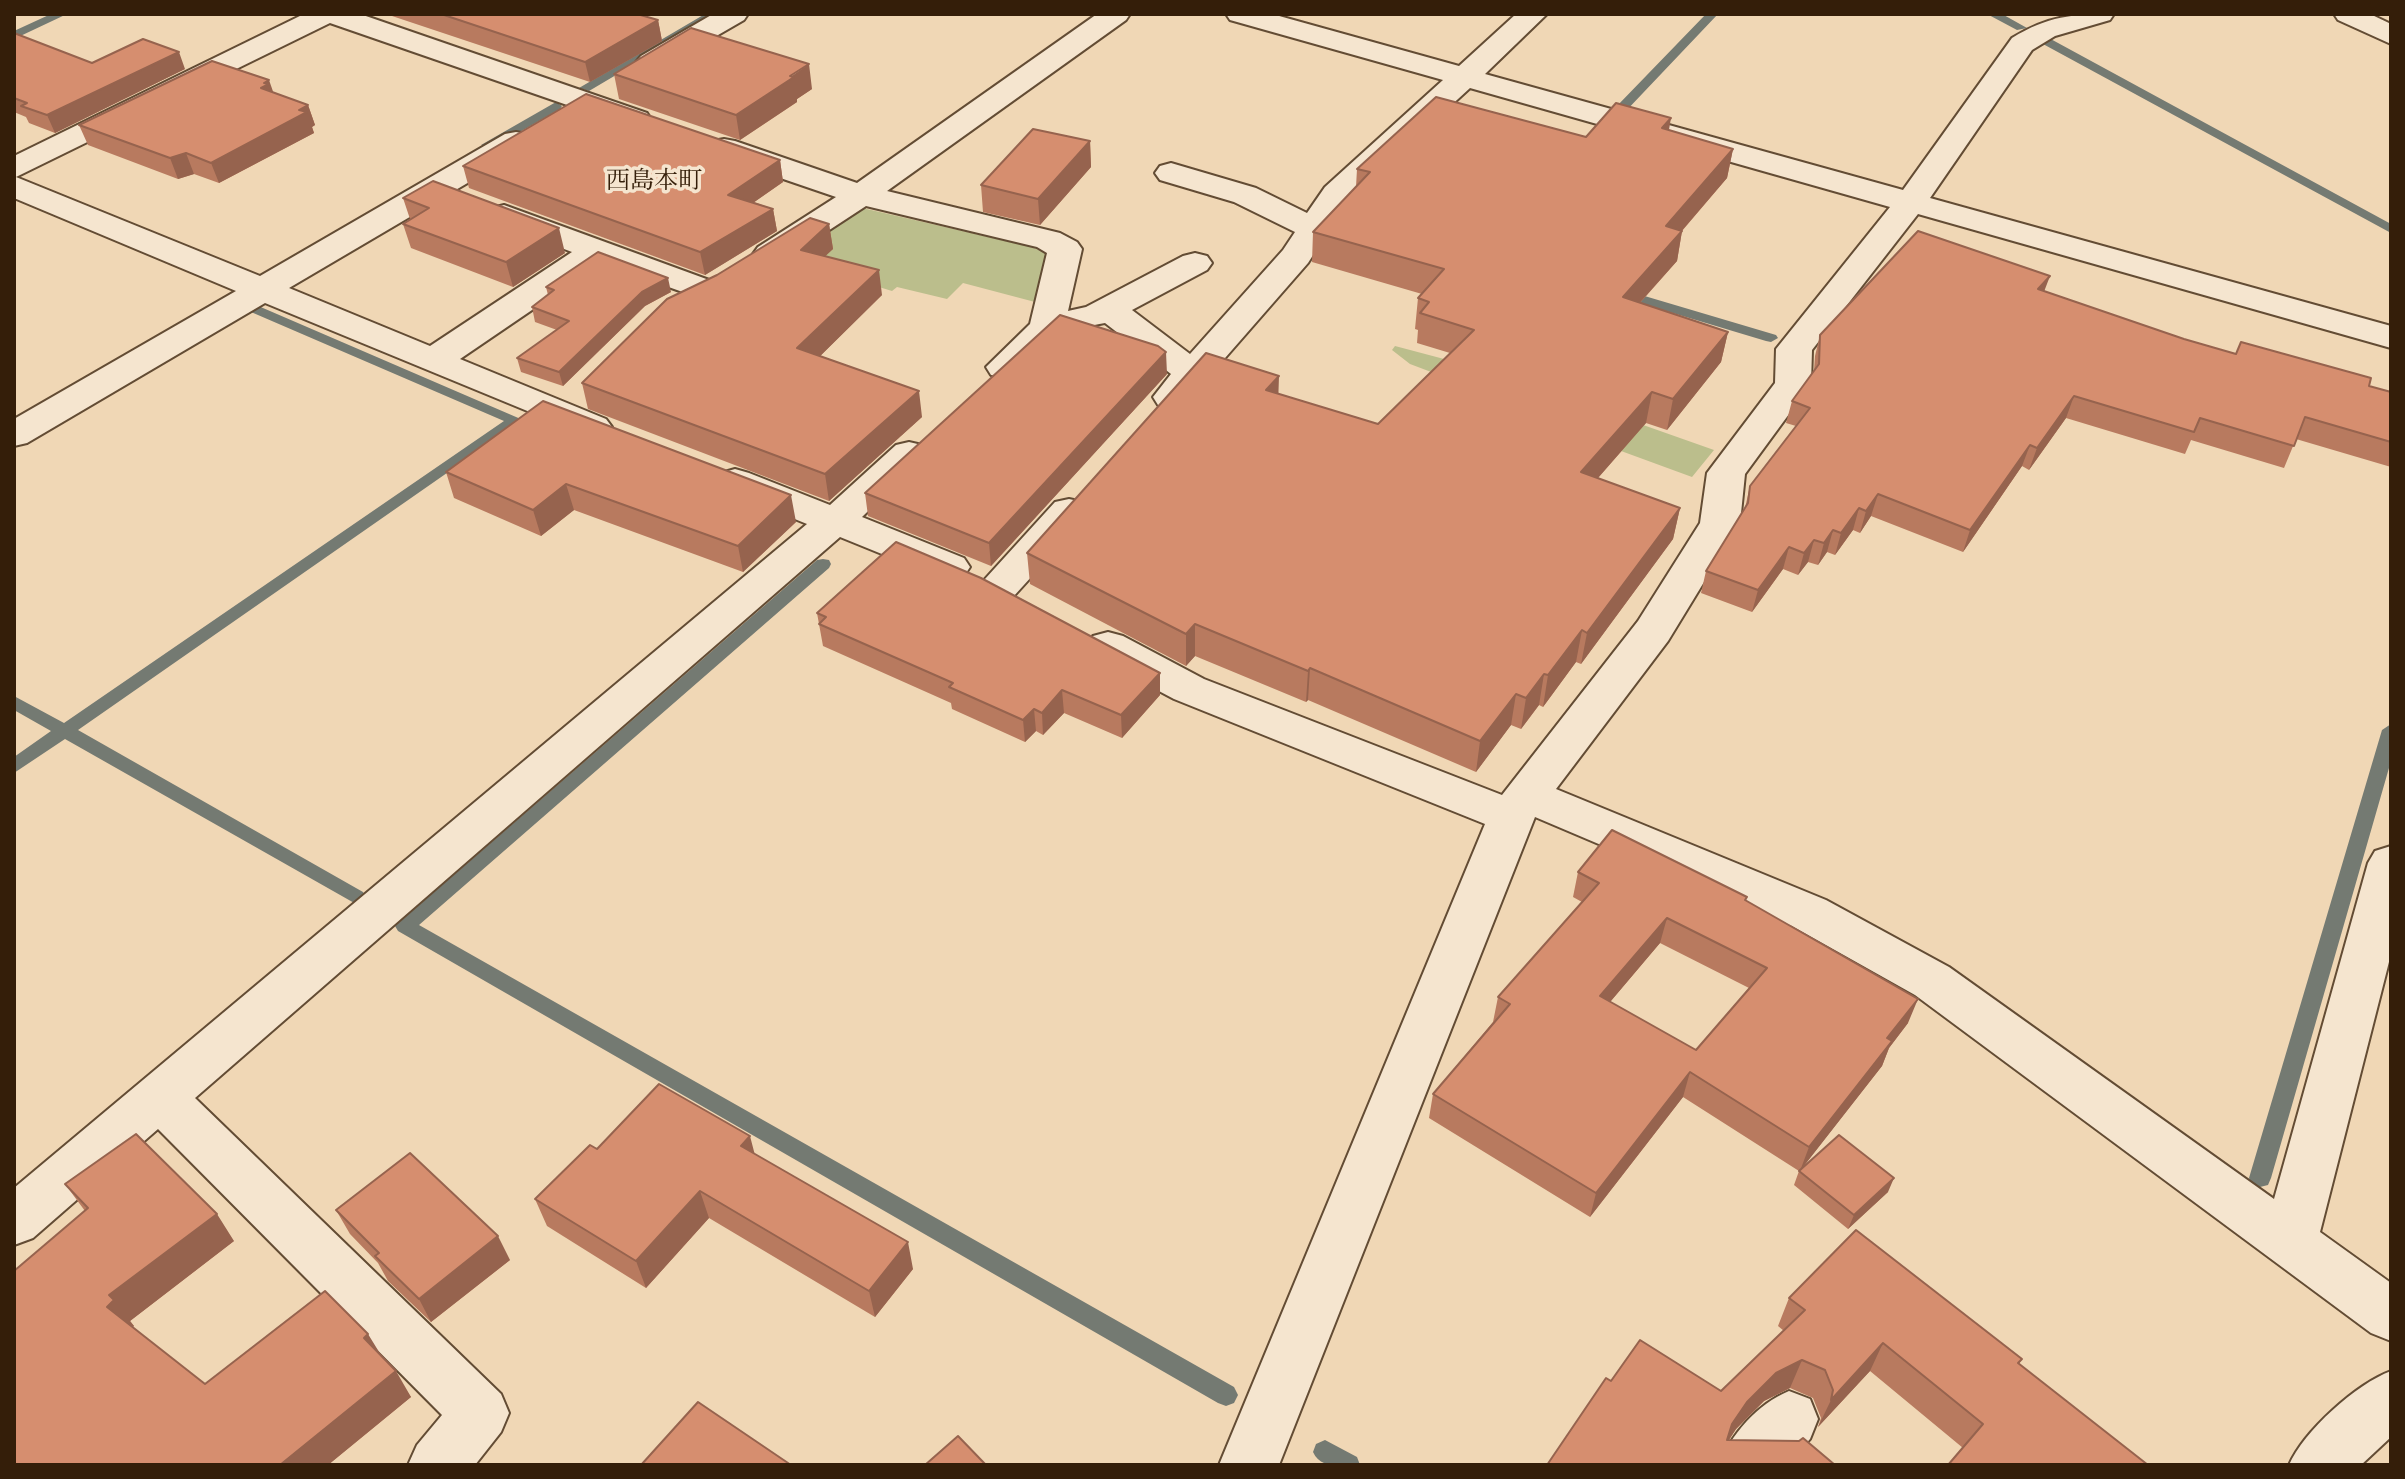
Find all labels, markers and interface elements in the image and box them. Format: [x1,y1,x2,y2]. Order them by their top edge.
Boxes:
district label: 西島本町 [606,168,702,196]

